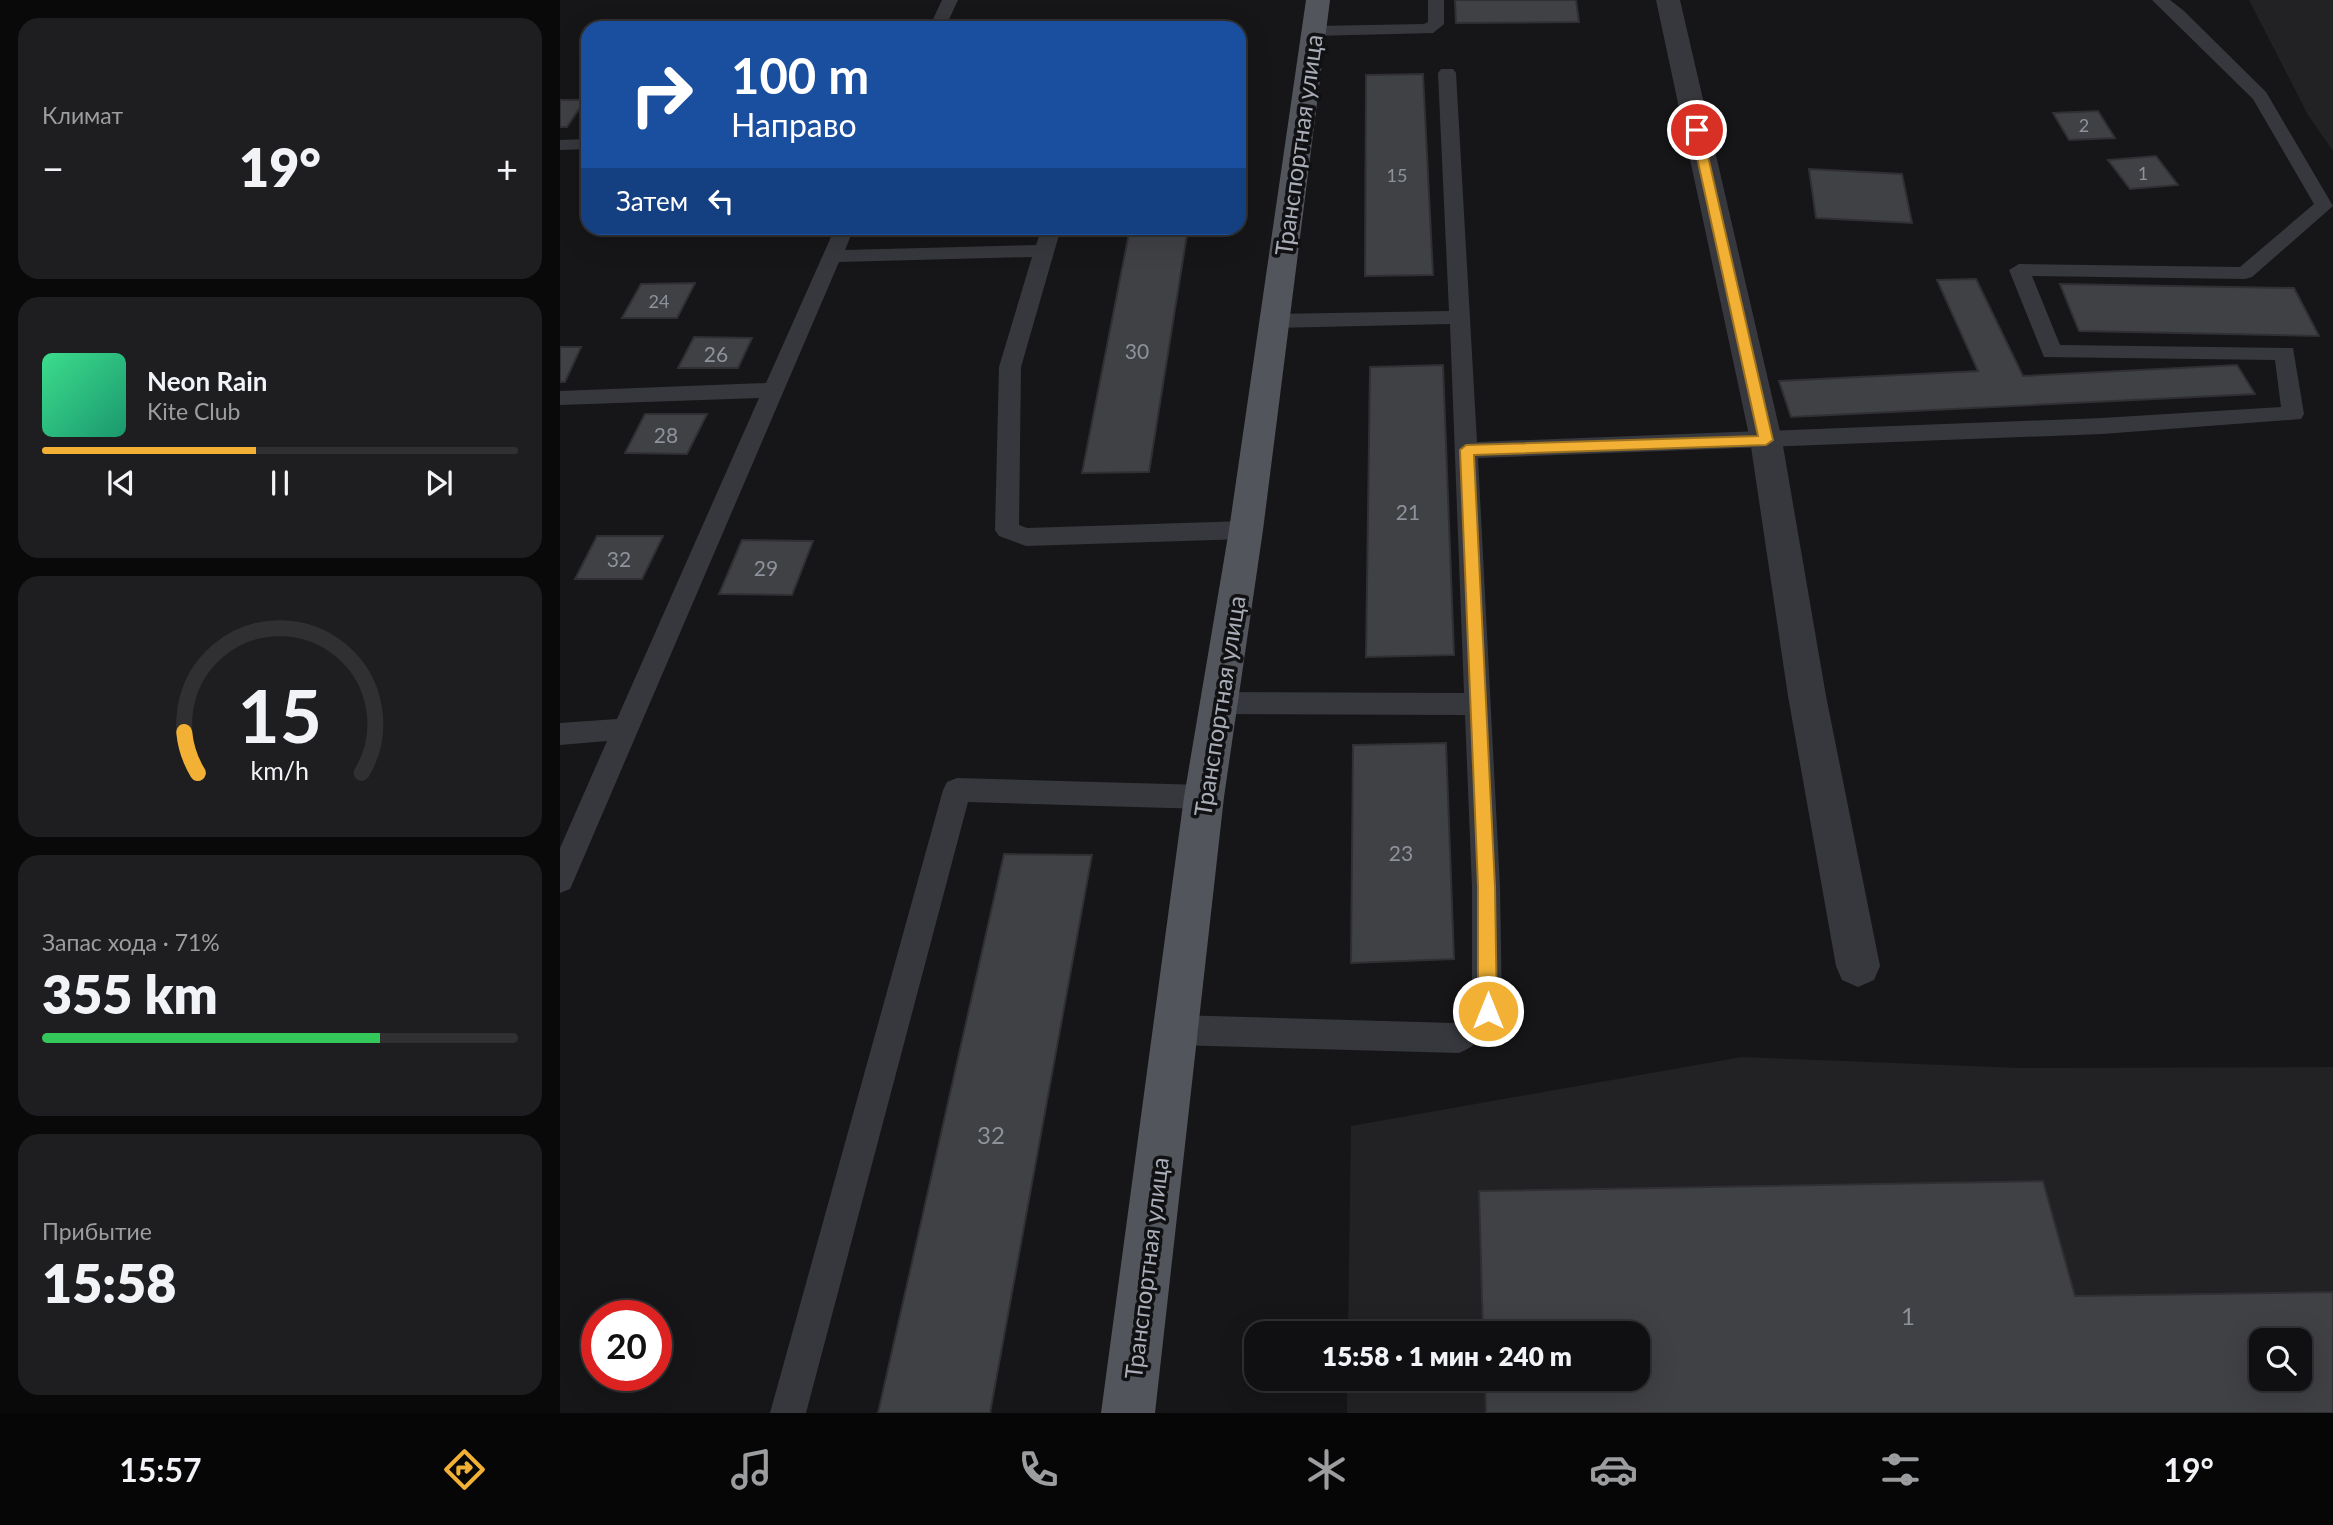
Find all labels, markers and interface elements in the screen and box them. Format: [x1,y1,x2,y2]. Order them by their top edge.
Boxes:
street label: Транспортная улица [1268,32,1328,258]
text: 100 m [731,46,869,104]
icon: right [616,49,707,140]
pin [1667,100,1727,160]
text: Климат [42,101,123,129]
text: Направо [731,105,857,144]
icon: arrive [1678,111,1716,149]
house number: 2 [2079,114,2089,136]
text: 19° [239,136,321,198]
text: − [42,145,64,191]
text: + [496,145,518,191]
house number: 1 [2138,162,2148,184]
house number: 15 [1387,164,1407,186]
icon: left [702,182,740,220]
text: Затем [616,185,688,217]
house number: 24 [649,290,669,312]
house number: 30 [1125,338,1149,363]
house number: 26 [704,341,728,366]
text: Neon Rain [147,365,267,397]
text: Kite Club [147,397,240,425]
house number: 28 [654,422,678,447]
icon: previous [102,464,140,502]
icon: pause [261,464,299,502]
icon: next [420,464,458,502]
house number: 21 [1396,499,1420,524]
house number: 32 [607,546,631,571]
house number: 29 [754,555,778,580]
street label: Транспортная улица [1187,594,1251,818]
text: 15 [238,671,322,759]
text: km/h [251,754,309,784]
house number: 23 [1389,840,1413,865]
text: Запас хода · 71% [42,928,220,956]
text: 355 km [42,963,218,1025]
position arrow [1451,974,1525,1048]
house number: 32 [977,1120,1005,1149]
street label: Транспортная улица [1118,1155,1174,1381]
text: Прибытие [42,1217,152,1245]
text: 15:58 [42,1252,176,1314]
speed limit sign: 20 [581,1300,672,1391]
house number: 1 [1901,1301,1915,1330]
map controls [2249,1328,2312,1391]
button: search [2249,1328,2312,1391]
text: 15:58 · 1 мин · 240 m [1322,1340,1572,1372]
icon: directions [440,1445,489,1494]
icon: music [727,1445,776,1494]
icon: phone [1014,1445,1063,1494]
icon: climate [1302,1445,1351,1494]
icon: car [1589,1445,1638,1494]
icon: filters [1876,1445,1925,1494]
text: 15:57 [119,1450,202,1489]
text: 19° [2163,1450,2214,1489]

